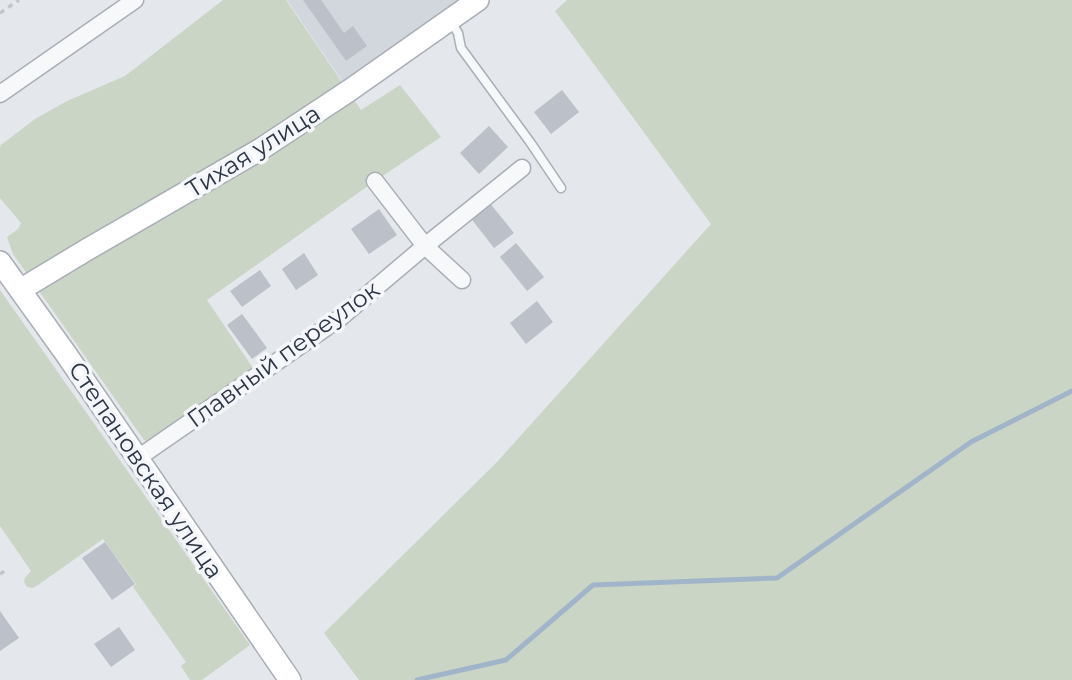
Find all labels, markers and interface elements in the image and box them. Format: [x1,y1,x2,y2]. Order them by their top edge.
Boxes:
street label: Тихая улица [181,98,325,204]
street label: Главный переулок [181,274,385,434]
street label: Степановская улица [63,356,229,584]

